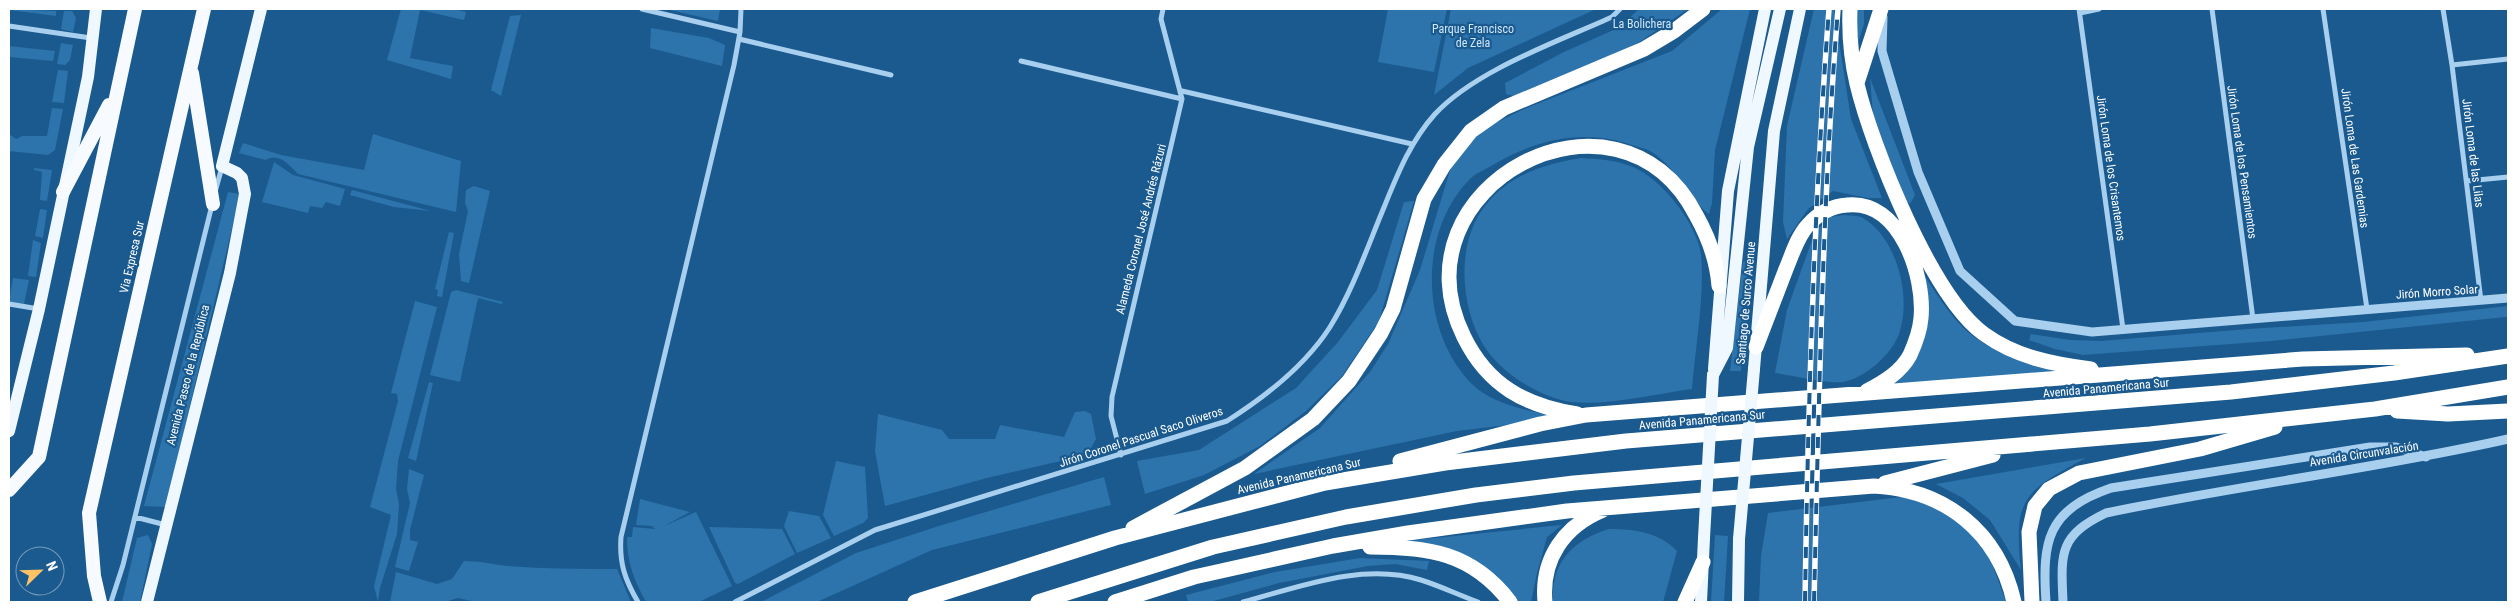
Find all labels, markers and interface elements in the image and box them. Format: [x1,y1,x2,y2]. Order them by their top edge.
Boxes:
park label: La Bolichera [1613,17,1671,31]
park label: Parque Francisco de Zela [1432,22,1514,50]
street label: Jirón Loma de los Pensamientos [2224,84,2260,240]
street label: Jirón Loma de Las Gardemias [2338,87,2372,229]
street label: Jirón Loma de los Crisantemos [2094,94,2128,242]
street label: Jirón Loma de las Lilas [2459,98,2487,208]
street label: Alameda Coronel José Andrés Rázuri [1113,142,1169,316]
street label: Via Expresa Sur [117,219,147,295]
street label: Santiago de Surco Avenue [1734,241,1758,365]
street label: Jirón Morro Solar [2396,282,2479,302]
street label: Avenida Paseo de la República [164,303,212,447]
street label: Avenida Panamericana Sur [2042,375,2170,400]
street label: Jirón Coronel Pascual Saco Oliveros [1057,404,1225,470]
street label: Avenida Panamericana Sur [1638,407,1766,432]
street label: Avenida Circunvalación [2309,438,2420,470]
street label: Avenida Panamericana Sur [1236,455,1363,497]
north arrow [15,546,65,596]
text: N [43,559,61,573]

